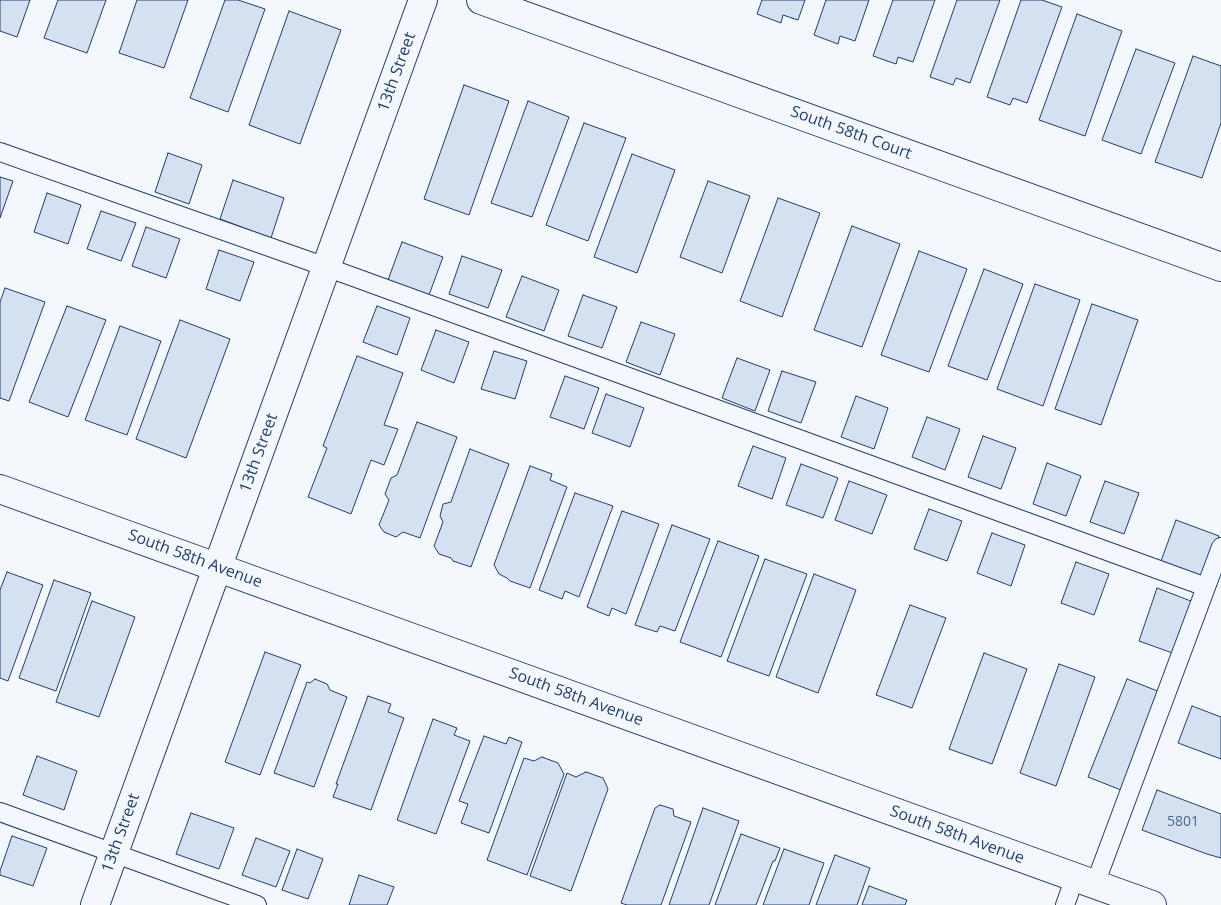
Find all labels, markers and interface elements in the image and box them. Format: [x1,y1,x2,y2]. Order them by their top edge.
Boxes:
street label: 13th Street [374,30,420,114]
street label: South 58th Court [788,102,914,164]
street label: 13th Street [236,411,282,495]
street label: South 58th Avenue [125,526,265,592]
street label: South 58th Avenue [506,664,646,730]
street label: 13th Street [98,791,144,875]
street label: South 58th Avenue [887,802,1027,868]
house number: 5801 [1167,814,1199,830]

